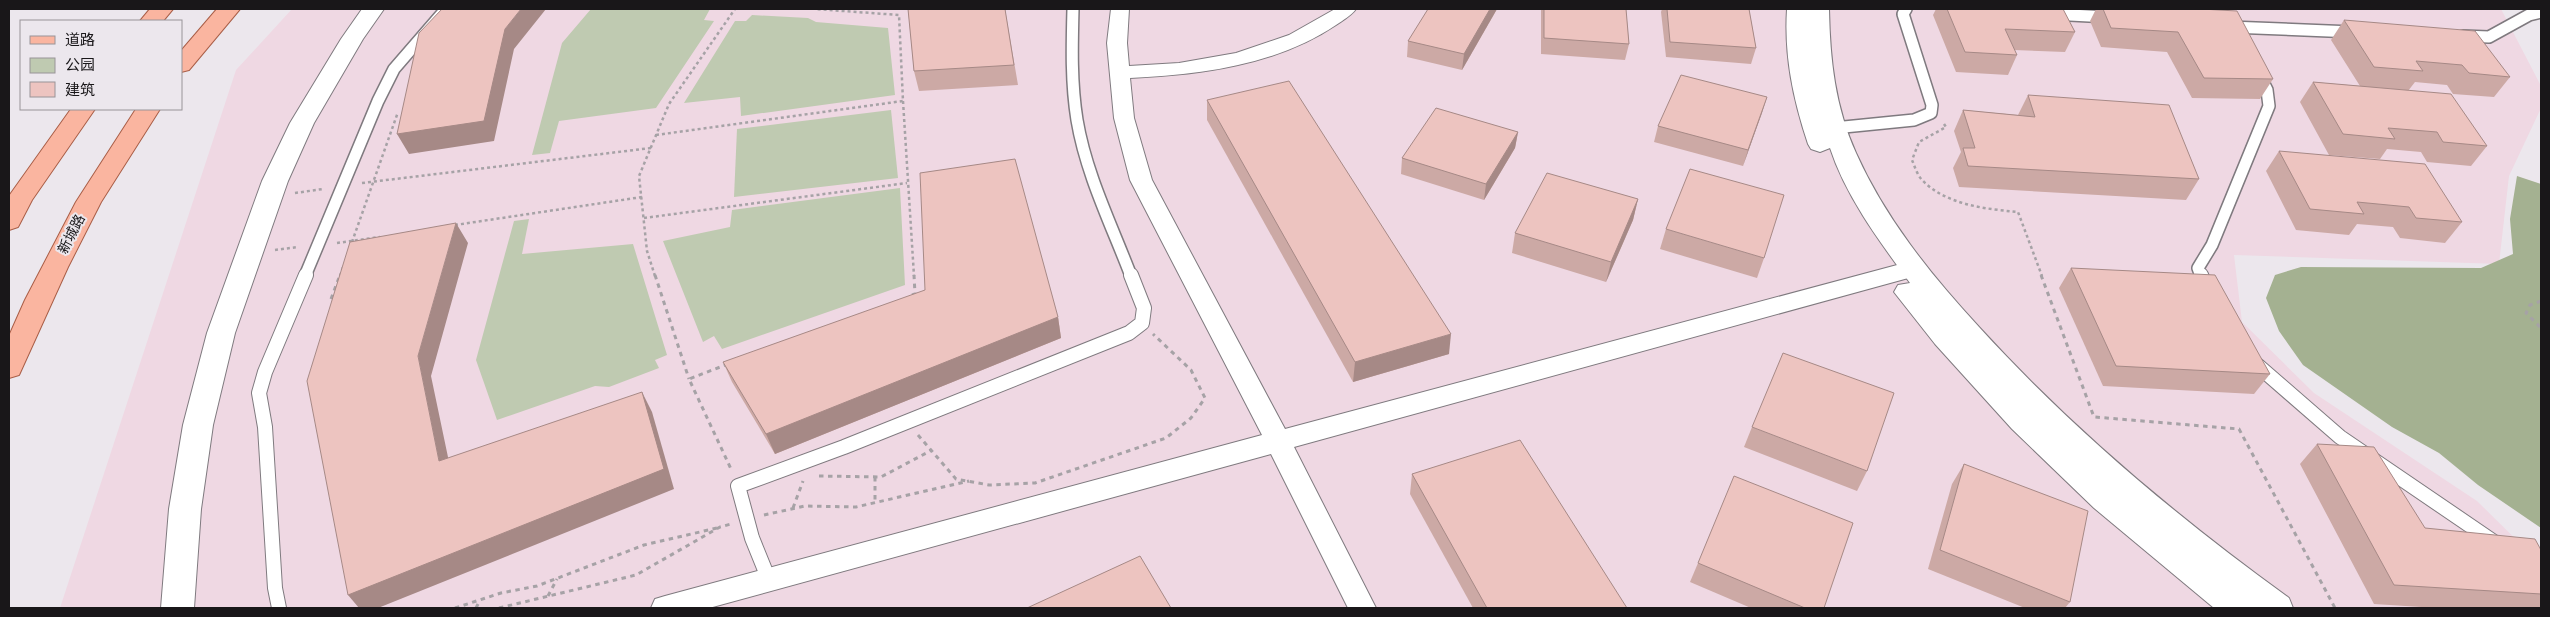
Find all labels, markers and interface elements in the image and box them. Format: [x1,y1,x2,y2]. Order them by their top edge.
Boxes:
legend [20,20,182,110]
text: 道路 [65,31,95,49]
text: 公园 [65,56,95,74]
text: 建筑 [65,81,95,99]
street label: 新城路 [54,212,88,256]

